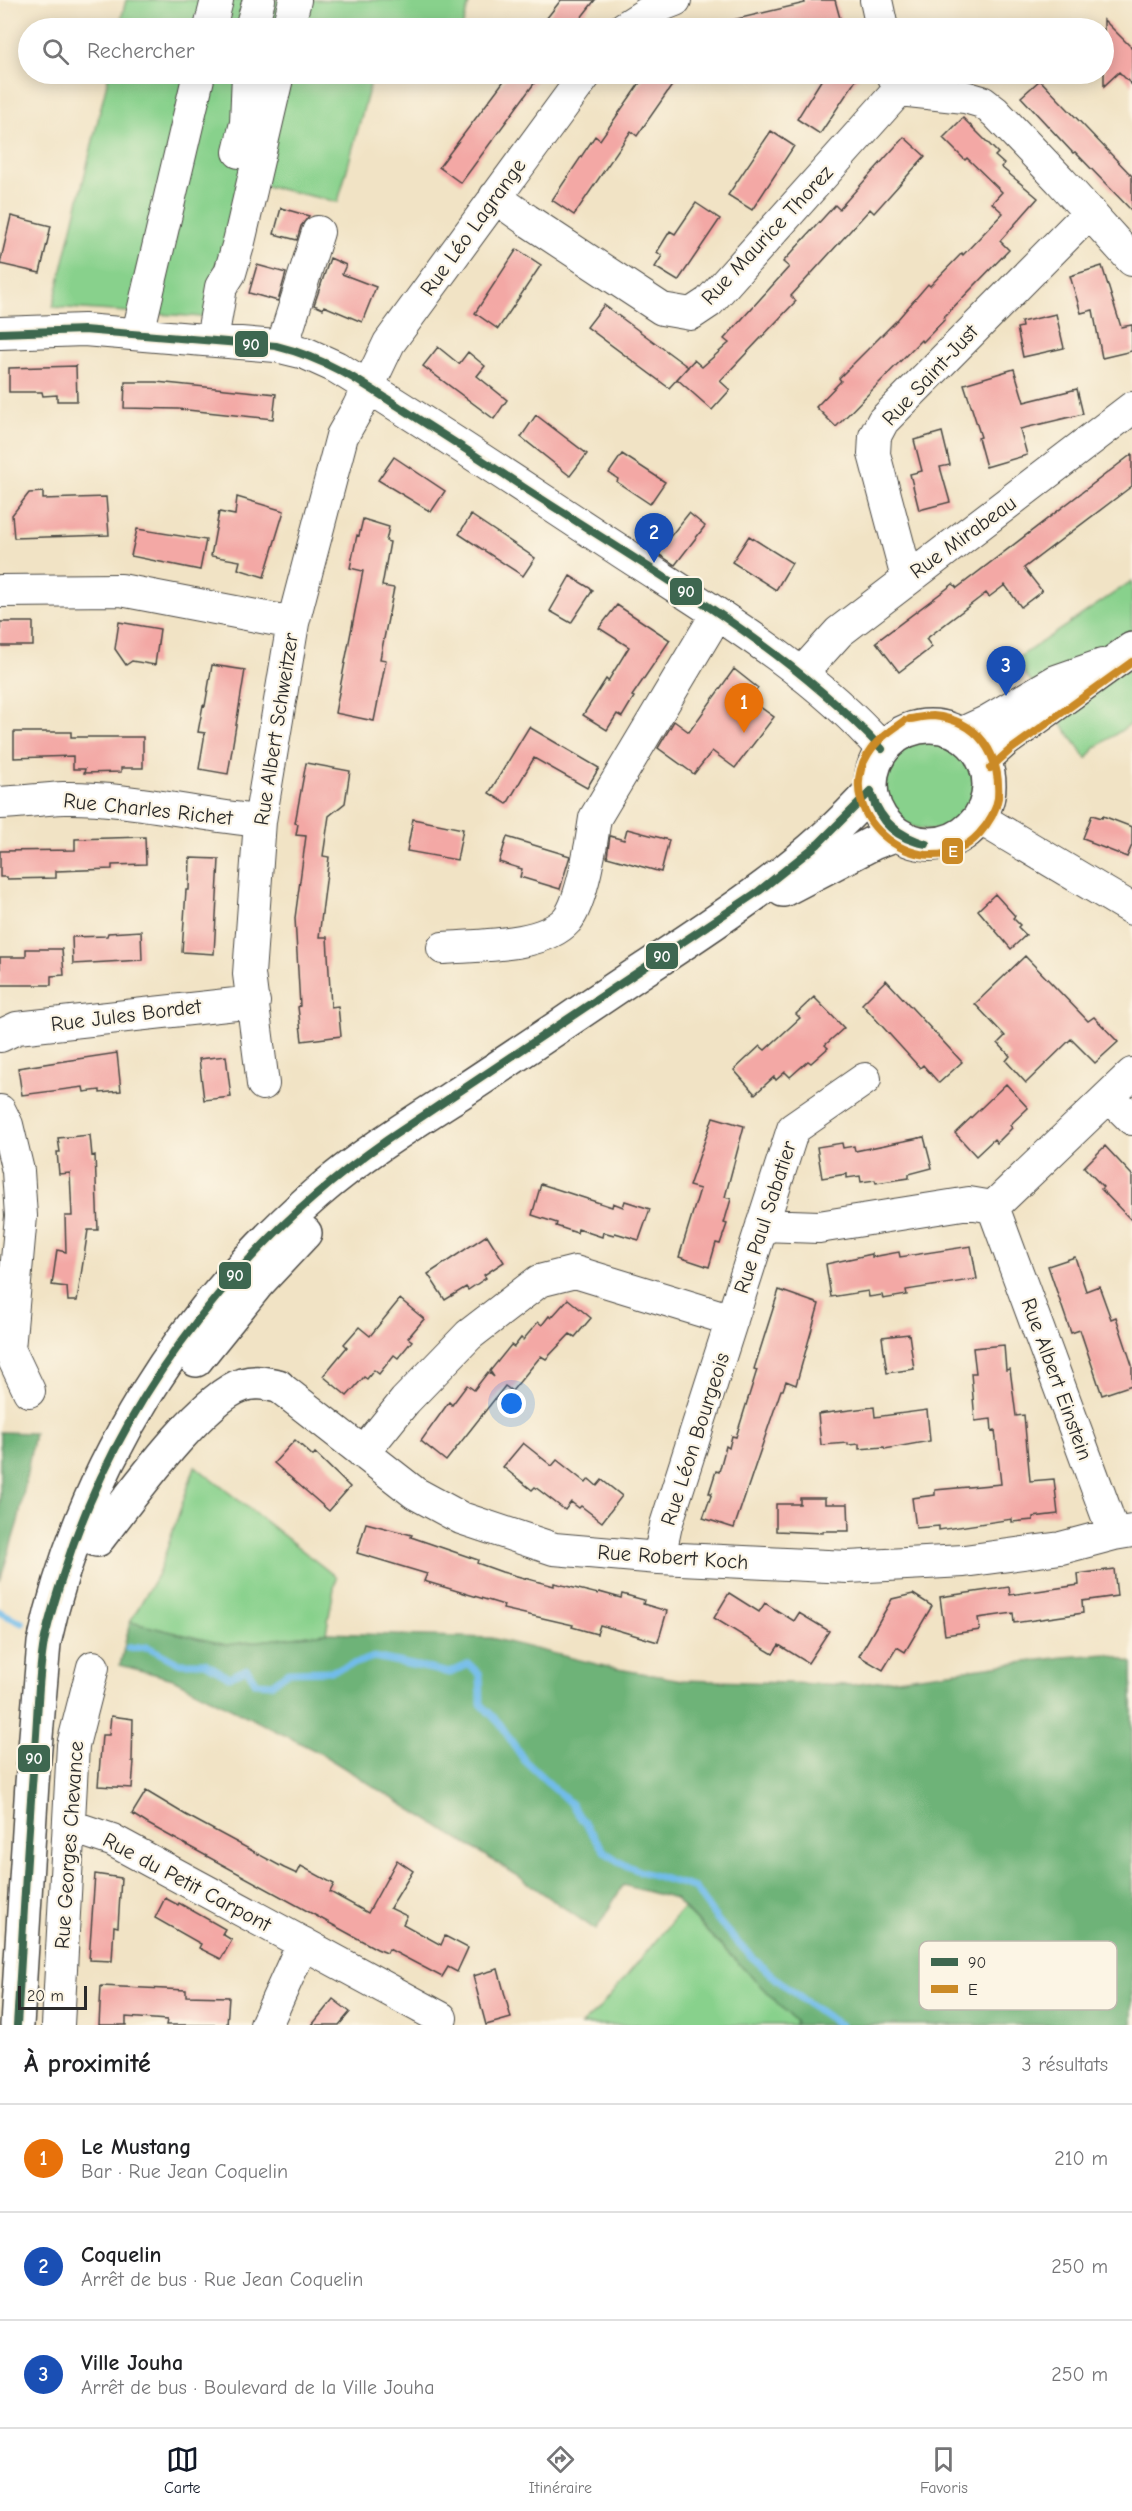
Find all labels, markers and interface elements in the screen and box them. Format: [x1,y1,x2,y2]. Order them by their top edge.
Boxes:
search box [18,18,1114,84]
icon: search [39,35,72,68]
text: Rechercher [87,38,195,64]
street label: Rue Léo Lagrange [415,154,531,300]
street label: Rue Maurice Thorez [696,160,838,310]
street label: Rue Saint-Just [877,319,983,430]
line badge: 90 [234,330,269,358]
text: 90 [242,336,260,354]
street label: Rue Mirabeau [905,490,1021,584]
pin: 2 [634,514,674,563]
line badge: 90 [669,577,703,606]
text: 90 [677,583,695,601]
street label: Rue Albert Schweitzer [249,630,303,827]
pin: 3 [986,646,1026,696]
pin: 1 [724,684,764,733]
street label: Rue Charles Richet [62,788,235,830]
line badge: E [941,837,964,865]
text: E [948,843,958,861]
line badge: 90 [645,942,679,970]
text: 90 [653,948,671,966]
street label: Rue Jules Bordet [49,994,204,1036]
street label: Rue Paul Sabatier [729,1137,801,1296]
line badge: 90 [218,1261,252,1290]
text: 90 [226,1267,244,1285]
street label: Rue Albert Einstein [1017,1295,1097,1463]
street label: Rue Léon Bourgeois [656,1350,734,1528]
your location [497,1389,526,1418]
street label: Rue Robert Koch [597,1540,749,1574]
street label: Rue Georges Chevance [50,1740,88,1950]
line badge: 90 [17,1744,51,1773]
text: 90 [25,1750,43,1768]
street label: Rue du Petit Carpont [99,1828,276,1937]
legend [919,1941,1117,2010]
text: 90 [968,1954,986,1972]
text: E [968,1981,978,1999]
scale bar [18,1983,87,2010]
text: 20 m [27,1987,64,2005]
text: À proximité [24,2049,151,2079]
text: 3 résultats [1021,2053,1108,2076]
text: Le Mustang [81,2134,191,2160]
text: 1 [40,2147,47,2170]
text: 210 m [1054,2147,1108,2170]
text: Bar · Rue Jean Coquelin [81,2160,288,2183]
text: Coquelin [81,2242,162,2268]
text: 2 [39,2255,48,2278]
text: 250 m [1051,2255,1108,2278]
text: Arrêt de bus · Rue Jean Coquelin [81,2268,363,2291]
text: Ville Jouha [81,2350,183,2376]
text: 3 [39,2363,48,2386]
text: 250 m [1051,2363,1108,2386]
text: Arrêt de bus · Boulevard de la Ville Jouha [81,2376,435,2399]
tab: Carte [164,2443,201,2497]
tab: Itinéraire [529,2443,592,2497]
tab: Favoris [920,2443,968,2497]

